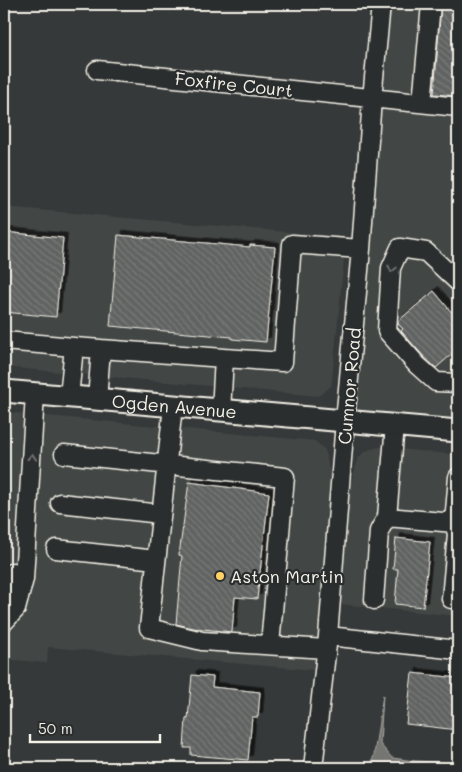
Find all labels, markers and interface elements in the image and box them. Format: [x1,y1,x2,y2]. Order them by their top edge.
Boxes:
street label: Foxfire Court [174,66,294,102]
one-way arrow [388,264,398,273]
street label: Cumnor Road [332,327,366,445]
street label: Ogden Avenue [111,389,238,423]
one-way arrow [26,453,37,461]
place label: Aston Martin [230,564,344,588]
marker: Aston Martin [214,570,226,582]
scale bar [30,712,160,744]
text: 50 m [38,718,73,738]

